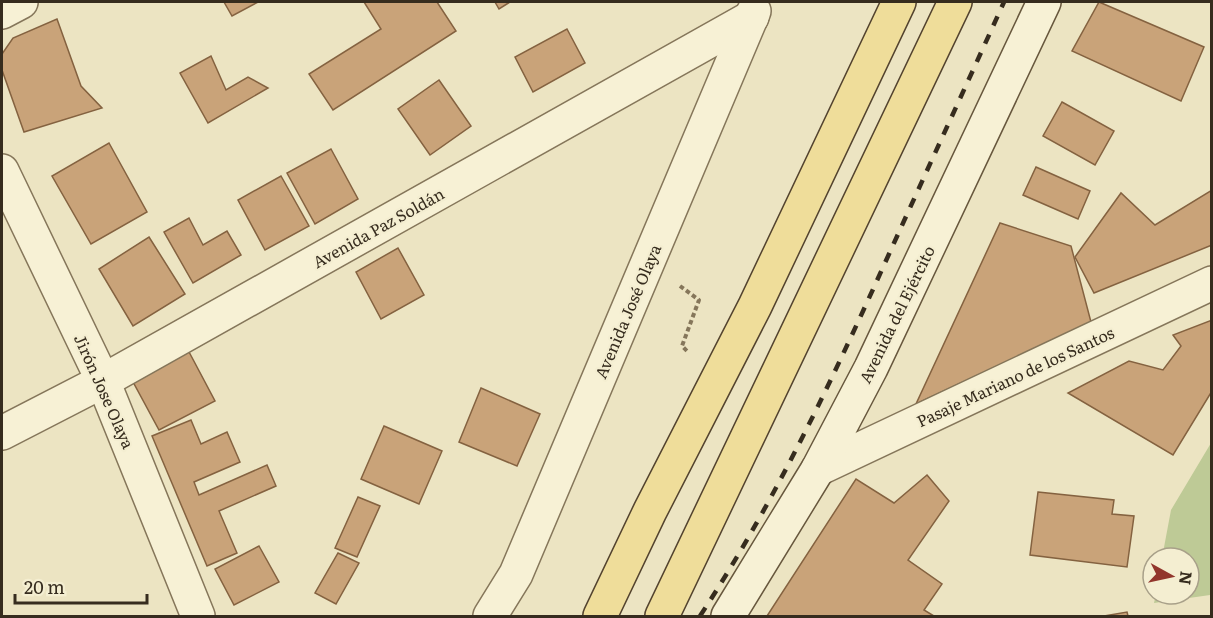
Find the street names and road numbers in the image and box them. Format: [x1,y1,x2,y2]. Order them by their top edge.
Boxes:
street label: Avenida Paz Soldán [308,181,448,273]
street label: Avenida José Olaya [588,240,666,382]
street label: Avenida del Ejército [852,241,940,387]
street label: Pasaje Mariano de los Santos [912,320,1118,432]
street label: Jirón Jose Olaya [69,330,141,453]

